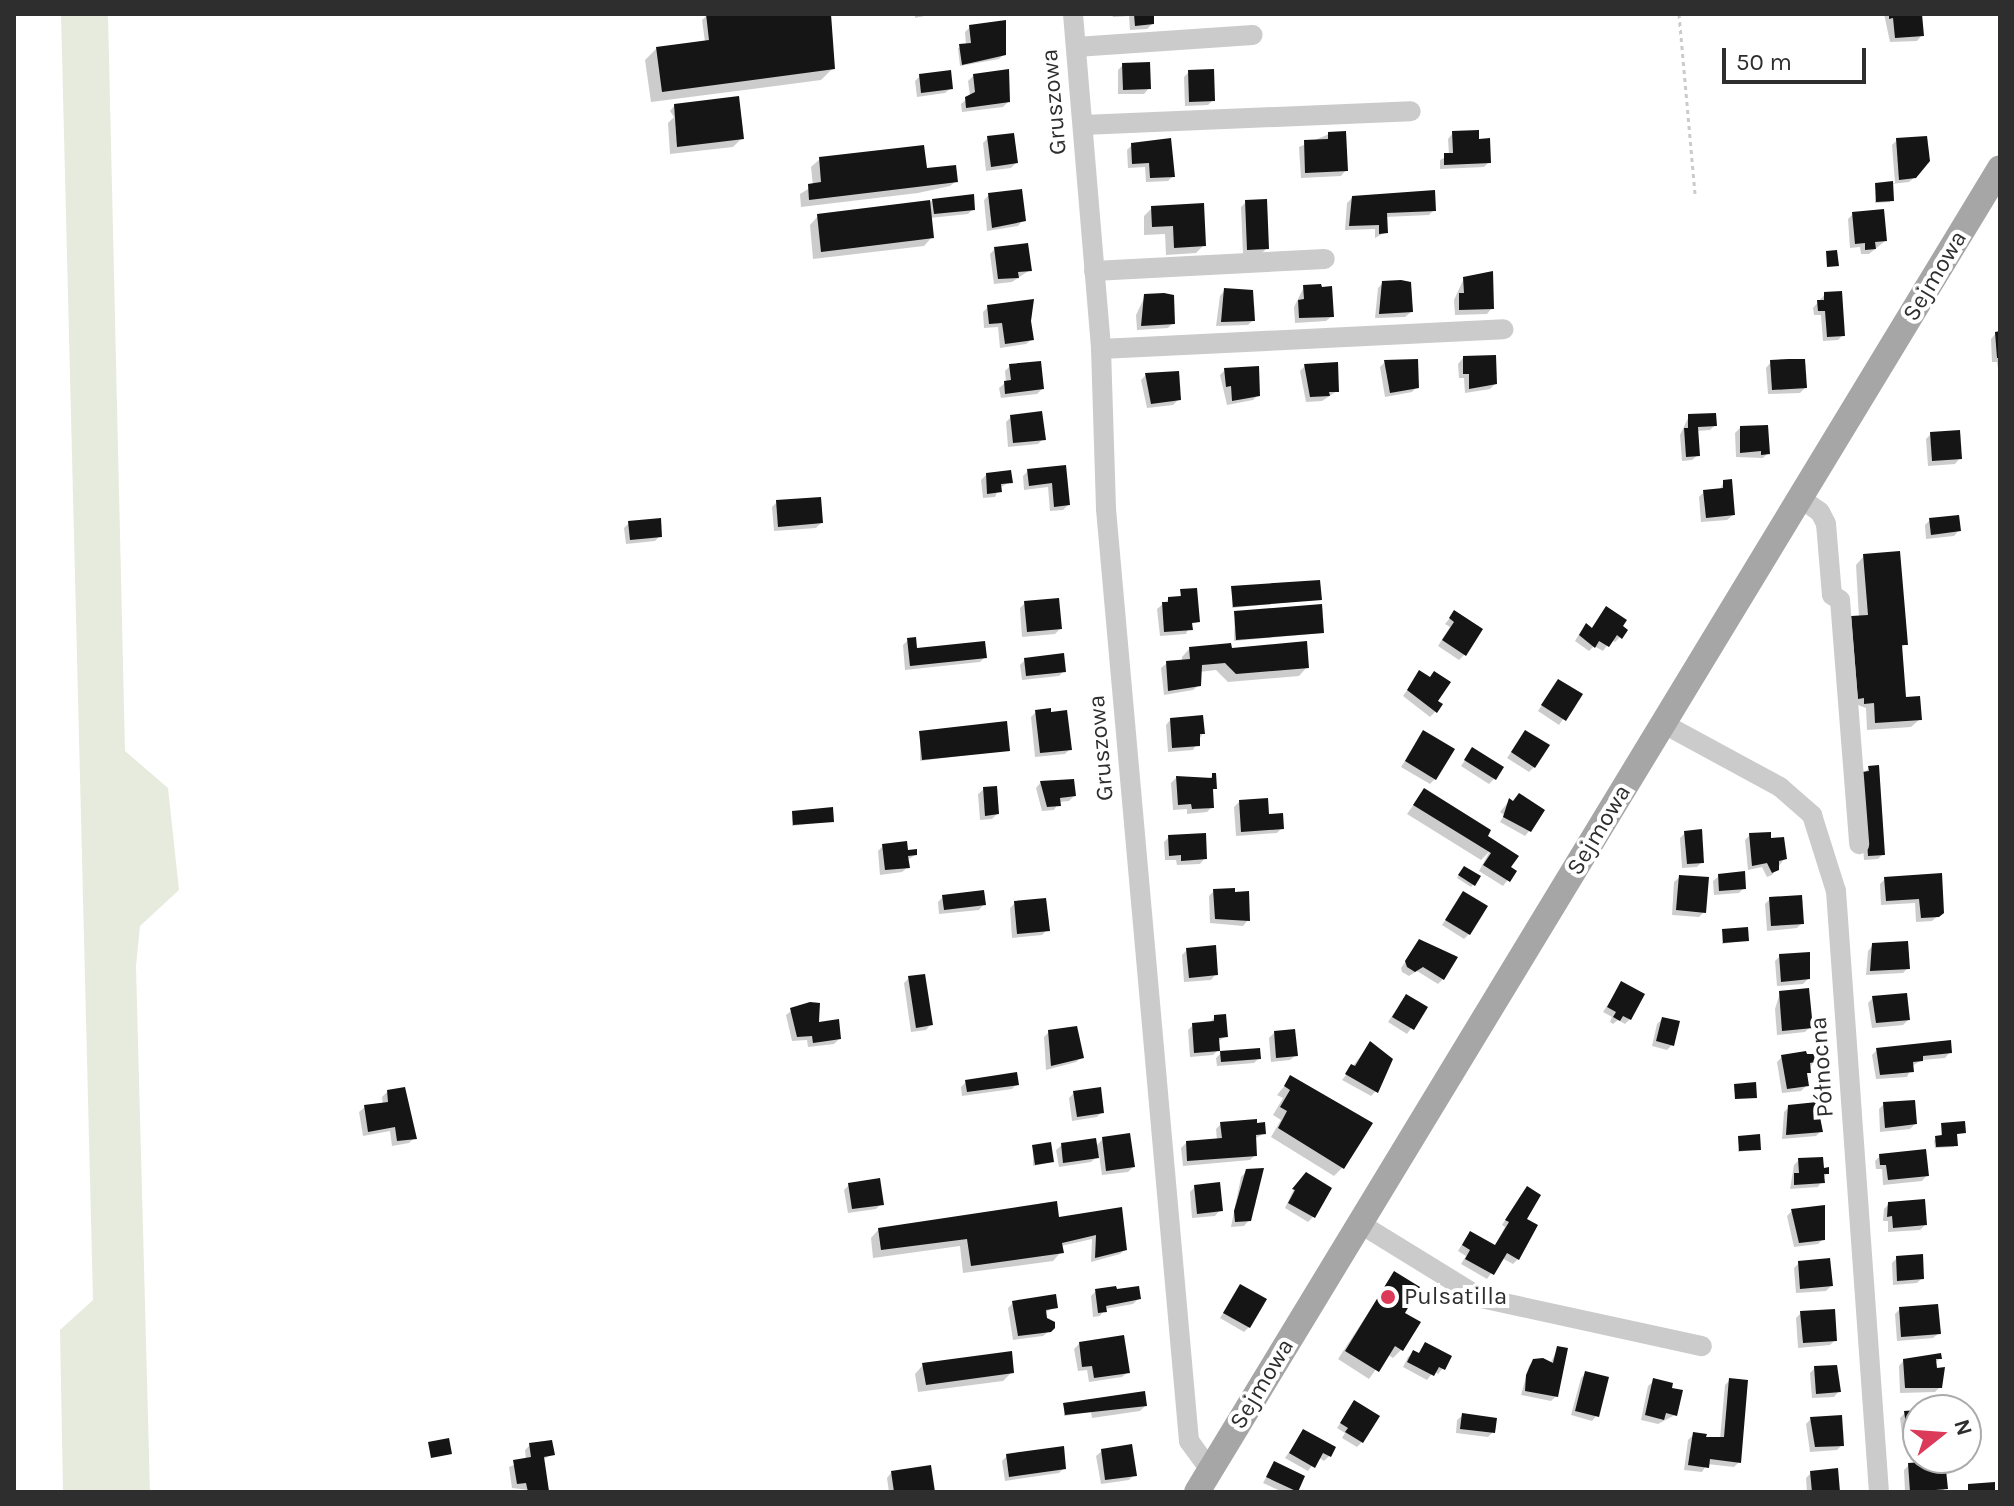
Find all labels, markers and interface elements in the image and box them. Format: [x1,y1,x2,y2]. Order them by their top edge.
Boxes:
scale bar [1726,32,1870,82]
street label: Gruszowa [1035,48,1073,156]
text: 50 m [1736,48,1792,76]
street label: Sejmowa [1897,226,1973,326]
street label: Gruszowa [1082,694,1120,802]
street label: Sejmowa [1561,780,1637,880]
street label: Północna [1804,1016,1840,1118]
place label: Pulsatilla [1404,1283,1507,1311]
marker: Pulsatilla [1379,1288,1397,1306]
street label: Sejmowa [1224,1334,1300,1434]
north arrow [1902,1394,1982,1474]
text: N [1948,1416,1978,1439]

